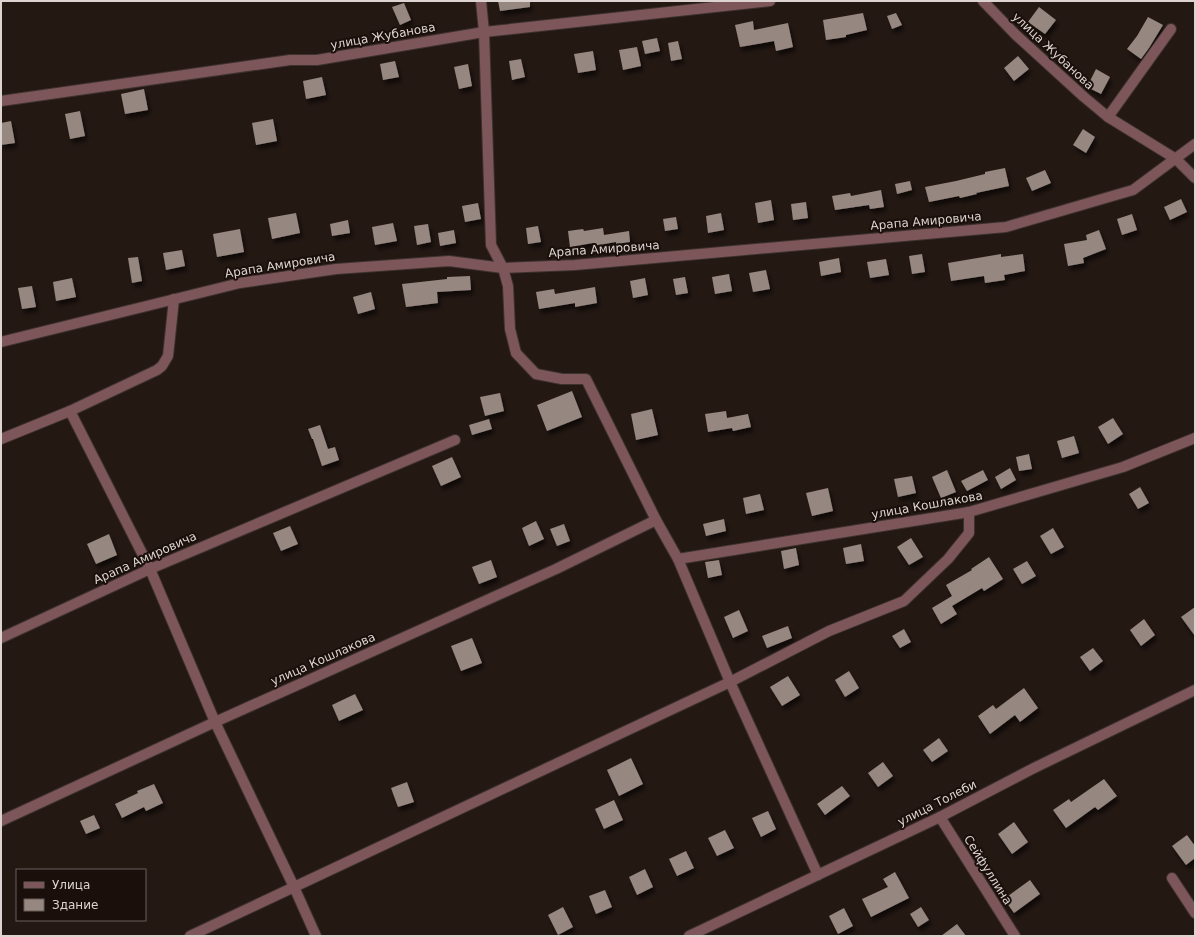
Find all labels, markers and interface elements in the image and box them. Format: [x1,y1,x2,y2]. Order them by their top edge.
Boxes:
street label: улица Жубанова [1009,10,1097,92]
street label: улица Жубанова [329,20,437,52]
street label: Арапа Амировича [870,209,982,233]
street label: Арапа Амировича [548,238,660,260]
street label: Арапа Амировича [224,249,336,281]
street label: улица Кошлакова [870,488,984,522]
street label: Арапа Амировича [91,529,199,587]
street label: улица Кошлакова [269,630,377,688]
street label: улица Толеби [895,777,979,829]
street label: Сейфуллина [961,833,1015,907]
legend [16,869,146,921]
text: Улица [52,878,90,892]
text: Здание [52,898,98,912]

